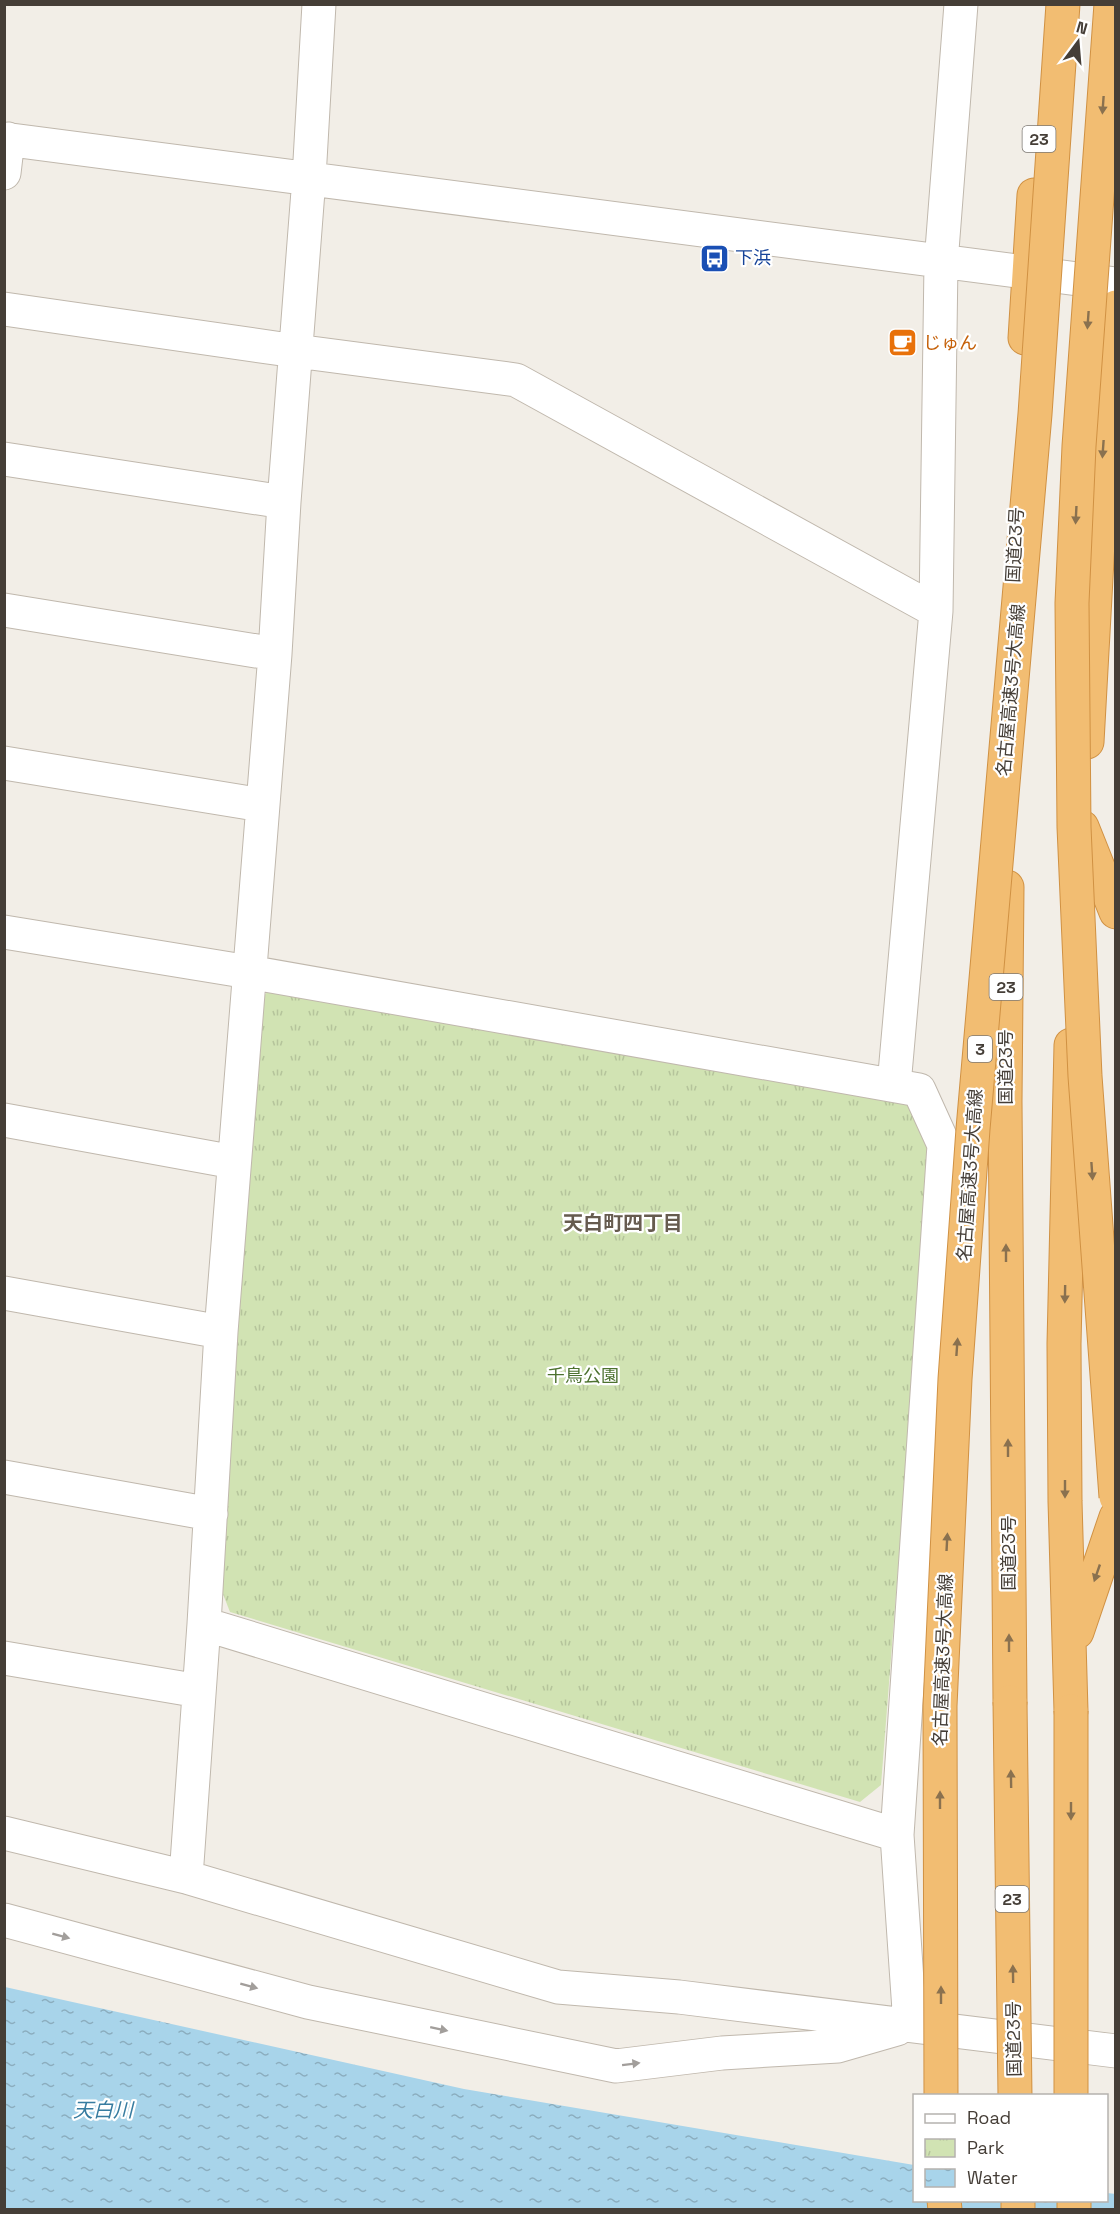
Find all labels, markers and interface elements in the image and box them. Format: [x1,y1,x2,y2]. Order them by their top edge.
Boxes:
north arrow [1048,12,1108,72]
text: N [1074,16,1090,40]
one-way arrow [1099,95,1108,114]
road number: 23 [1022,126,1056,152]
bus stop icon: 下浜 [698,242,730,274]
place label: 下浜 [735,246,771,269]
one-way arrow [1083,311,1093,330]
cafe icon: じゅん [886,327,918,359]
place label: じゅん [923,331,977,354]
one-way arrow [1099,440,1108,459]
one-way arrow [1071,505,1080,524]
street label: 国道23号 [1001,507,1028,583]
street label: 名古屋高速3号大高線 [992,603,1029,777]
road number: 23 [990,974,1022,1000]
street label: 国道23号 [994,1029,1017,1105]
road number: 3 [968,1036,992,1062]
street label: 名古屋高速3号大高線 [952,1088,987,1262]
one-way arrow [1087,1162,1096,1181]
district label: 天白町四丁目 [563,1210,683,1236]
one-way arrow [1001,1244,1011,1263]
one-way arrow [1060,1285,1070,1304]
one-way arrow [952,1338,962,1357]
park label: 千鳥公園 [547,1364,619,1387]
one-way arrow [1003,1439,1013,1458]
one-way arrow [1060,1480,1070,1499]
street label: 国道23号 [997,1515,1020,1591]
one-way arrow [943,1533,952,1552]
one-way arrow [1091,1564,1101,1582]
street label: 名古屋高速3号大高線 [928,1573,957,1747]
one-way arrow [1004,1634,1014,1653]
one-way arrow [1006,1770,1015,1789]
one-way arrow [935,1791,945,1810]
one-way arrow [1066,1802,1076,1821]
road number: 23 [996,1886,1028,1912]
one-way arrow [52,1931,70,1941]
one-way arrow [1008,1965,1018,1984]
one-way arrow [241,1982,259,1991]
one-way arrow [936,1986,946,2005]
street label: 国道23号 [1001,2001,1026,2077]
one-way arrow [430,2025,449,2034]
one-way arrow [621,2060,640,2069]
legend [913,2094,1108,2202]
water label: 天白川 [73,2097,135,2123]
text: Road [967,2106,1011,2129]
text: Park [967,2136,1005,2159]
text: Water [967,2166,1018,2189]

